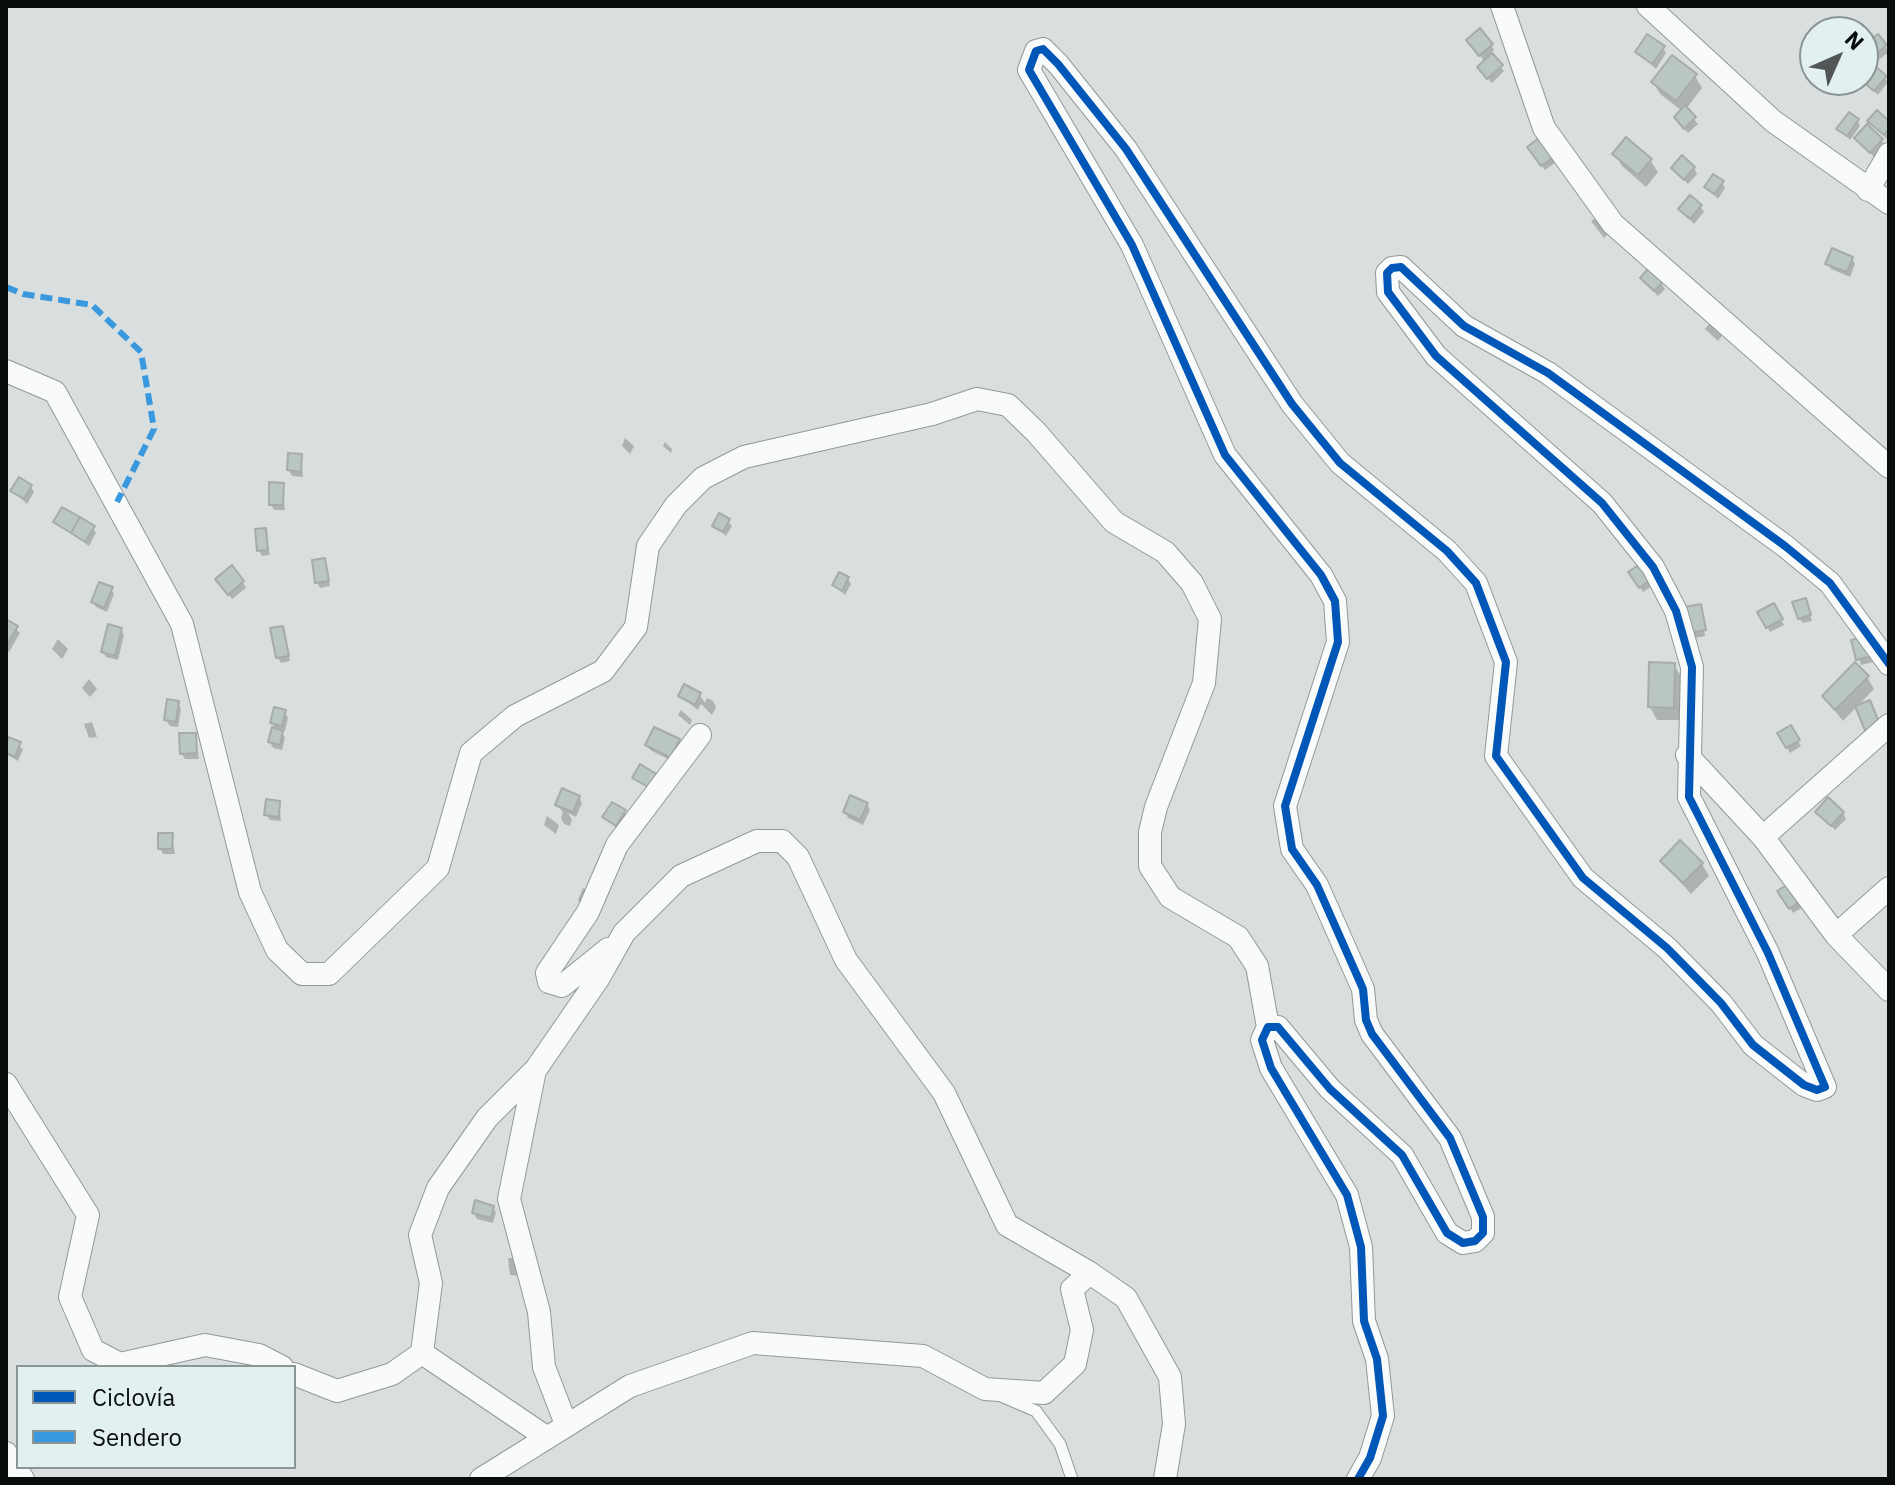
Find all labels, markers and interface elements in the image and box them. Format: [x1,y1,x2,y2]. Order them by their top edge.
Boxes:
north arrow [1799,16,1879,96]
text: N [1839,24,1871,56]
legend [16,1365,296,1469]
text: Ciclovía [92,1381,175,1413]
text: Sendero [92,1421,182,1453]

